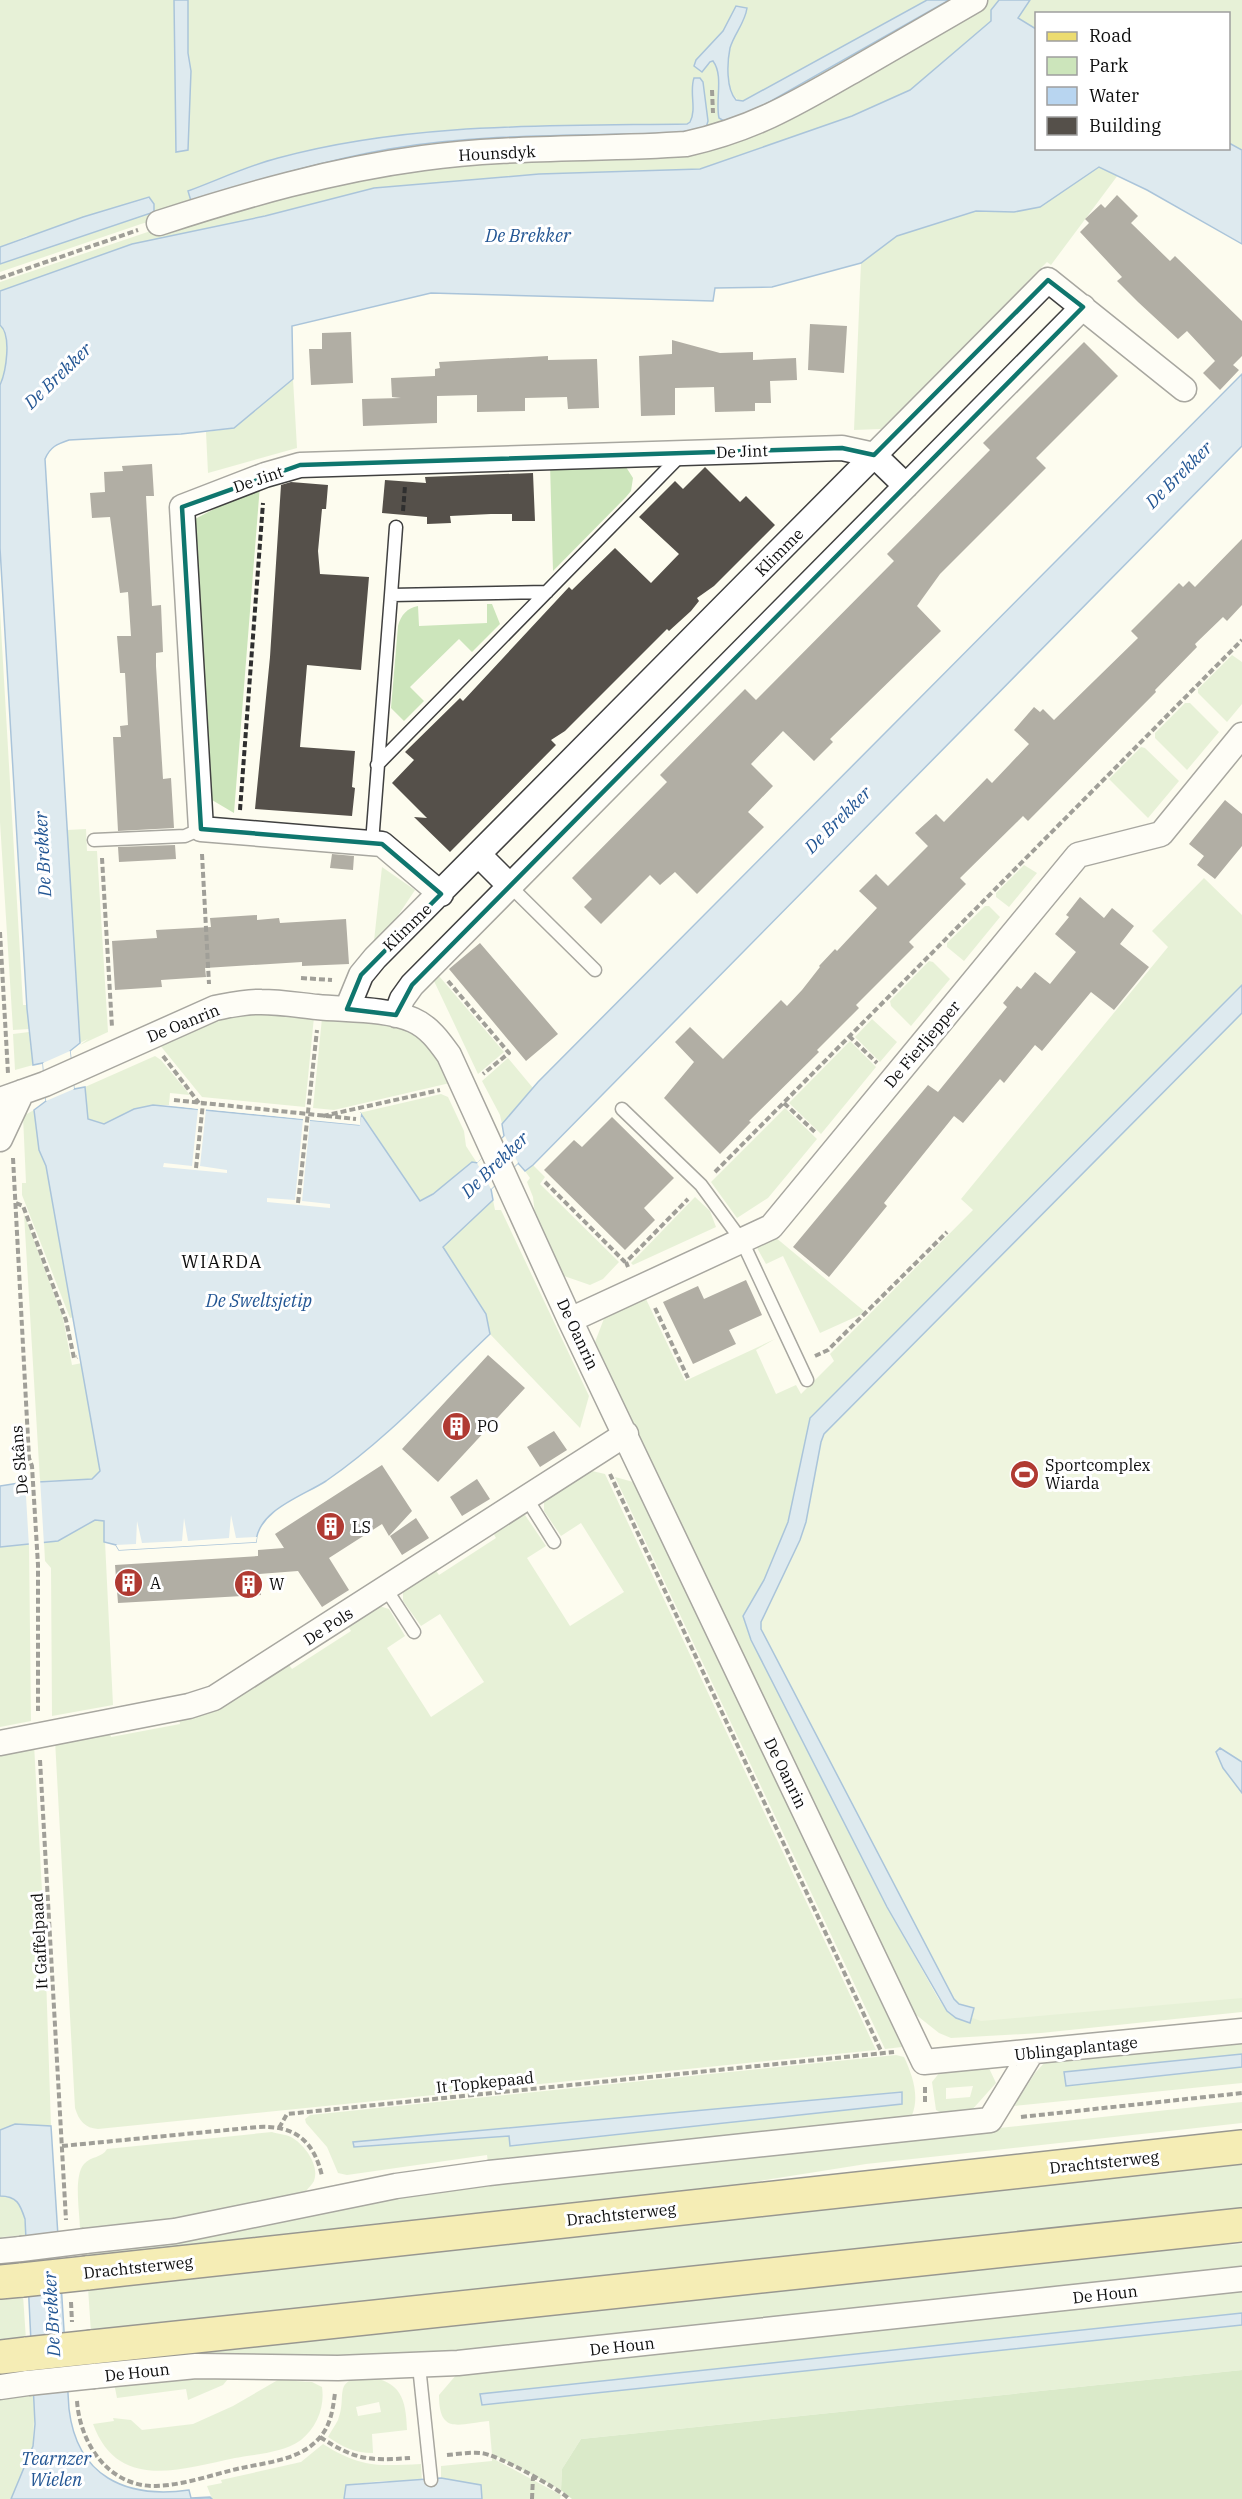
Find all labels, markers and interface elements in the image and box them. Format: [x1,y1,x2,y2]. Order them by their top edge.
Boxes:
legend [1035,12,1230,150]
text: Road [1089,24,1132,47]
text: Park [1089,54,1129,77]
text: Water [1089,84,1139,107]
text: Building [1089,114,1161,137]
street label: Hounsdyk [458,141,537,165]
water label: De Brekker [484,224,572,247]
water label: De Brekker [18,337,97,414]
water label: De Brekker [1140,435,1218,514]
street label: De Jint [716,440,769,462]
street label: De Jint [230,461,286,497]
street label: Klimme [751,524,807,580]
water label: De Brekker [799,780,877,859]
water label: De Brekker [29,810,56,898]
street label: Klimme [378,899,436,955]
street label: De Fierljepper [880,996,964,1092]
street label: De Oanrin [144,999,222,1047]
water label: De Brekker [455,1126,534,1203]
district label: WIARDA [181,1250,263,1273]
water label: De Sweltsjetip [205,1289,312,1312]
street label: De Oanrin [553,1295,603,1373]
building icon: PO [440,1410,472,1442]
place label: PO [477,1416,498,1436]
street label: De Skâns [6,1425,32,1495]
place label: Sportcomplex Wiarda [1045,1455,1151,1493]
sports icon: Sportcomplex Wiarda [1008,1458,1040,1490]
building icon: LS [315,1511,347,1543]
place label: LS [352,1517,371,1537]
building icon: A [113,1567,145,1599]
building icon: W [232,1568,264,1600]
place label: A [150,1573,161,1593]
place label: W [269,1574,285,1594]
street label: De Pols [300,1603,356,1649]
street label: De Oanrin [760,1734,812,1812]
street label: It Gaffelpaad [26,1892,52,1990]
street label: Ublingaplantage [1013,2032,1139,2064]
street label: It Topkepaad [435,2067,535,2097]
street label: Drachtsterweg [1048,2146,1160,2178]
street label: Drachtsterweg [565,2198,677,2230]
street label: Drachtsterweg [82,2251,194,2283]
water label: De Brekker [38,2270,65,2358]
street label: De Houn [1071,2281,1139,2307]
street label: De Houn [588,2333,656,2359]
street label: De Houn [103,2359,171,2385]
water label: Tearnzer Wielen [21,2447,92,2491]

